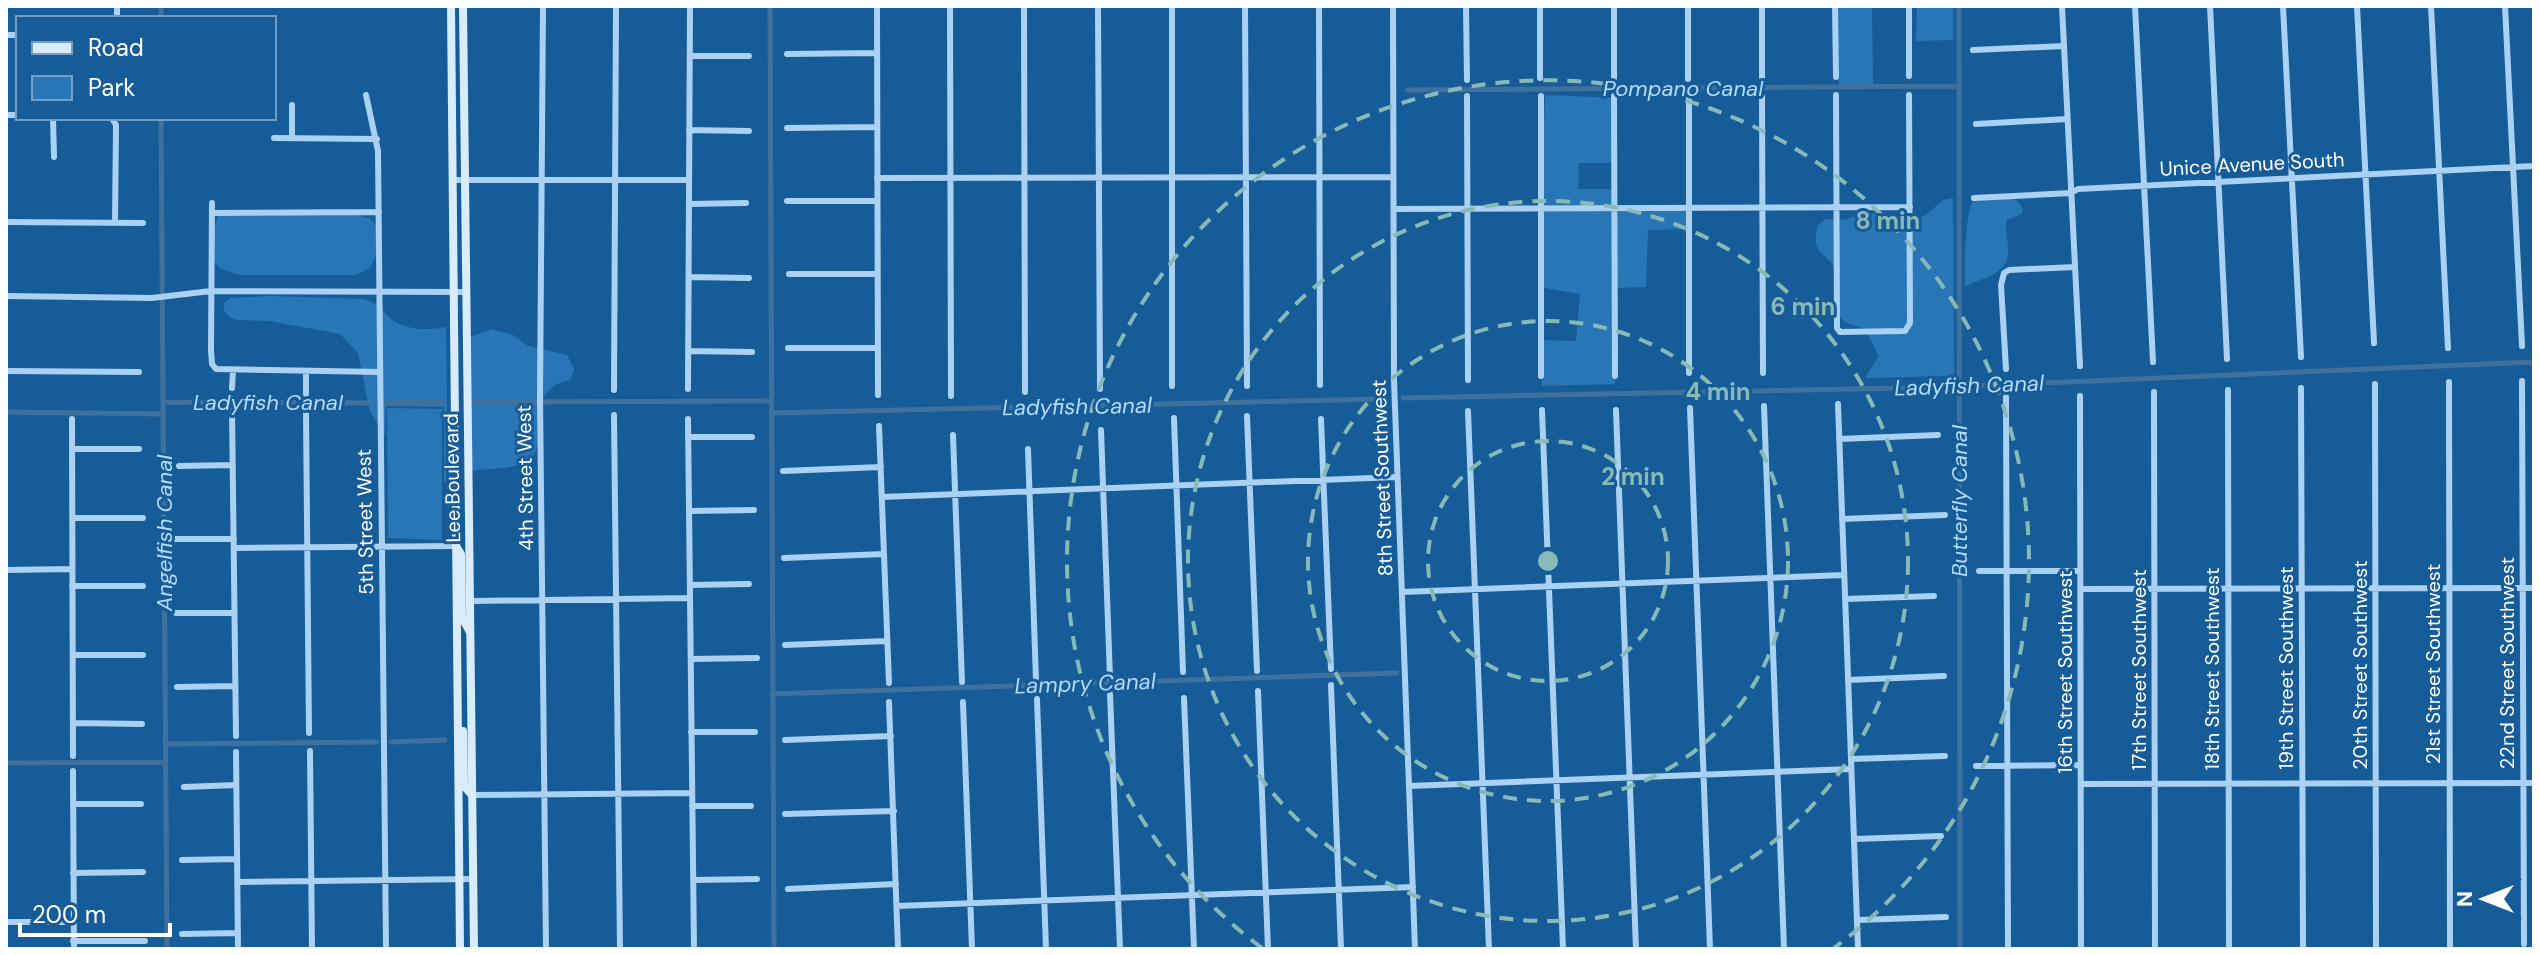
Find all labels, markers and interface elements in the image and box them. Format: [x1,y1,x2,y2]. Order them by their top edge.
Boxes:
legend [16,16,276,120]
text: Road [88,32,144,63]
text: Park [88,72,135,103]
water label: Pompano Canal [1603,74,1764,103]
street label: Unice Avenue South [2159,146,2345,182]
text: 8 min [1856,205,1920,236]
text: 6 min [1771,291,1835,322]
water label: Ladyfish Canal [1894,368,2045,403]
text: 4 min [1685,376,1751,407]
street label: 8th Street Southwest [1366,379,1398,577]
water label: Ladyfish Canal [193,388,344,417]
water label: Ladyfish Canal [1002,391,1153,422]
street label: 4th Street West [511,405,539,551]
street label: Lee Boulevard [438,413,466,543]
water label: Butterfly Canal [1945,424,1974,577]
street label: 5th Street West [351,449,379,595]
water label: Angelfish Canal [150,454,179,612]
text: 2 min [1601,461,1665,492]
centre of rings [1534,547,1562,575]
street label: 22nd Street Southwest [2494,557,2520,769]
street label: 20th Street Southwest [2347,560,2373,770]
street label: 21st Street Southwest [2420,564,2446,764]
street label: 19th Street Southwest [2273,566,2299,770]
street label: 18th Street Southwest [2199,567,2225,771]
street label: 17th Street Southwest [2126,569,2152,771]
street label: 16th Street Southwest [2052,570,2078,774]
water label: Lampry Canal [1014,667,1157,700]
north arrow [2444,859,2524,939]
scale bar [20,887,170,937]
text: N [2450,891,2479,907]
text: 200 m [32,899,106,930]

